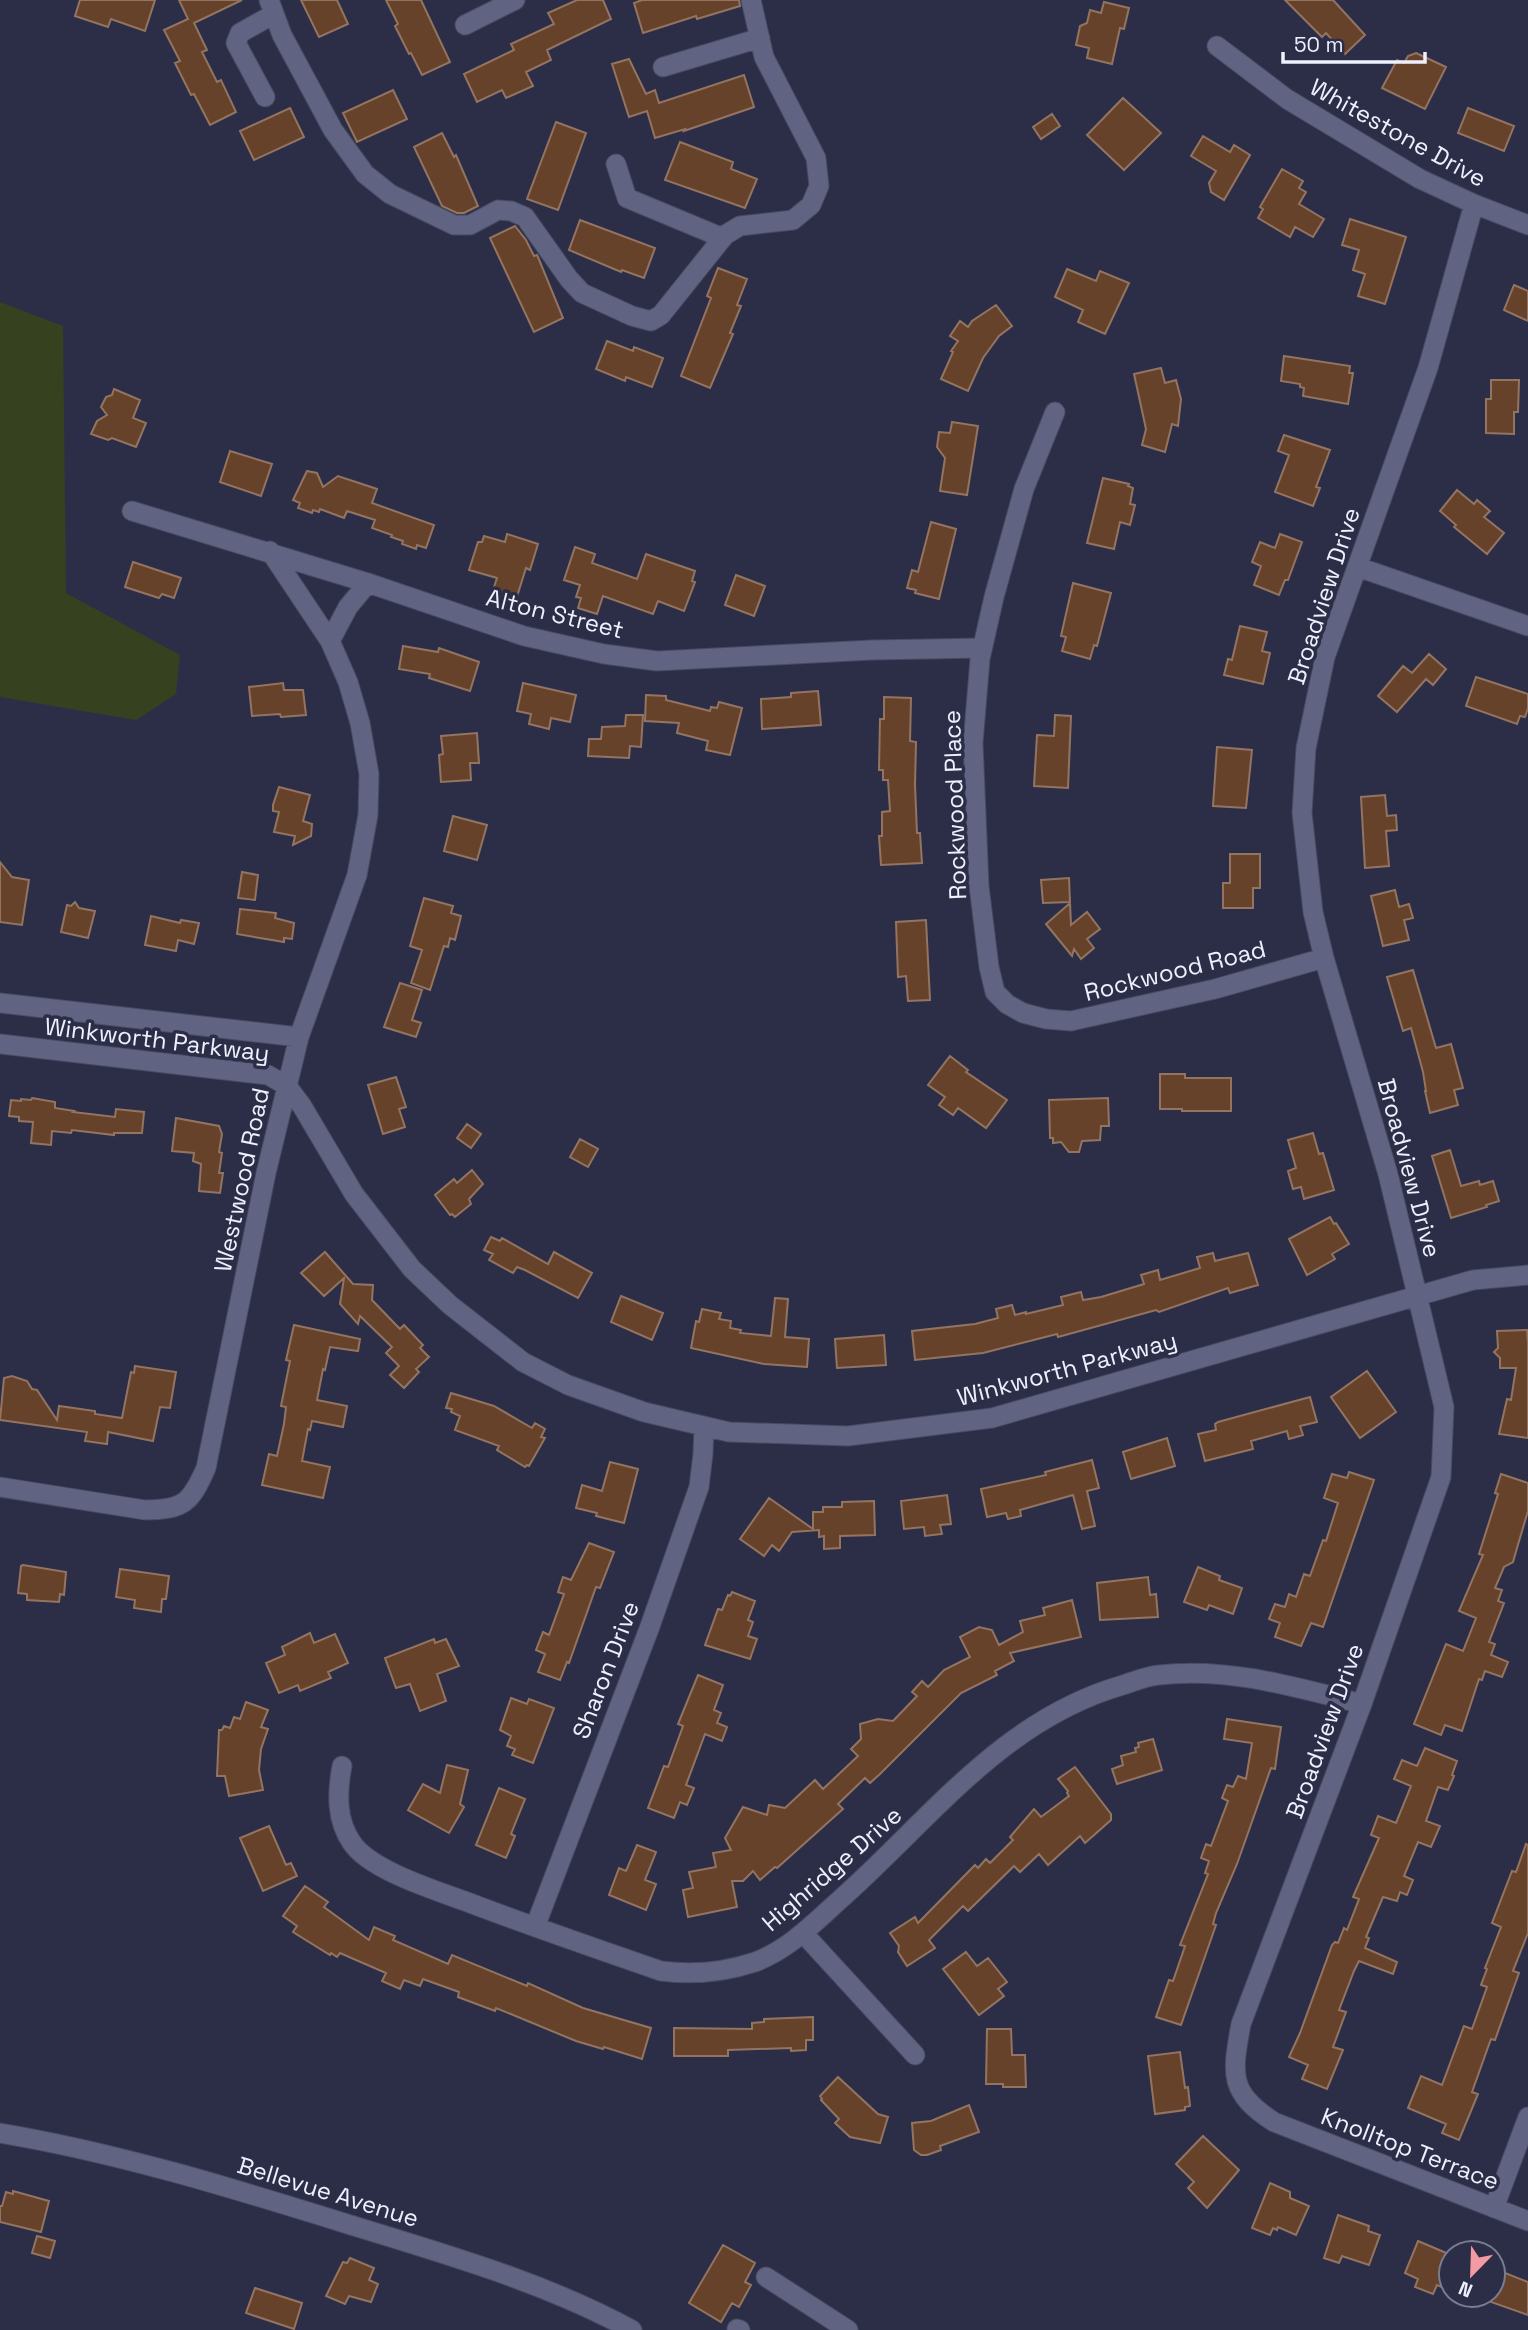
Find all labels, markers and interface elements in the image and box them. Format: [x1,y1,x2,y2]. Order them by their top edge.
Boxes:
scale bar [1283,21,1425,65]
text: 50 m [1294,31,1344,58]
street label: Whitestone Drive [1305,71,1492,194]
street label: Broadview Drive [1280,504,1367,688]
street label: Alton Street [483,581,627,646]
street label: Rockwood Place [936,710,973,900]
street label: Rockwood Road [1081,933,1269,1008]
street label: Winkworth Parkway [43,1010,271,1069]
street label: Broadview Drive [1371,1075,1448,1261]
street label: Westwood Road [207,1085,276,1275]
street label: Winkworth Parkway [954,1324,1180,1413]
street label: Sharon Drive [565,1597,646,1743]
street label: Broadview Drive [1279,1639,1371,1823]
street label: Highridge Drive [755,1799,908,1938]
street label: Knolltop Terrace [1317,2100,1504,2197]
street label: Bellevue Avenue [234,2149,423,2234]
north arrow [1437,2239,1507,2309]
text: N [1455,2275,1476,2303]

